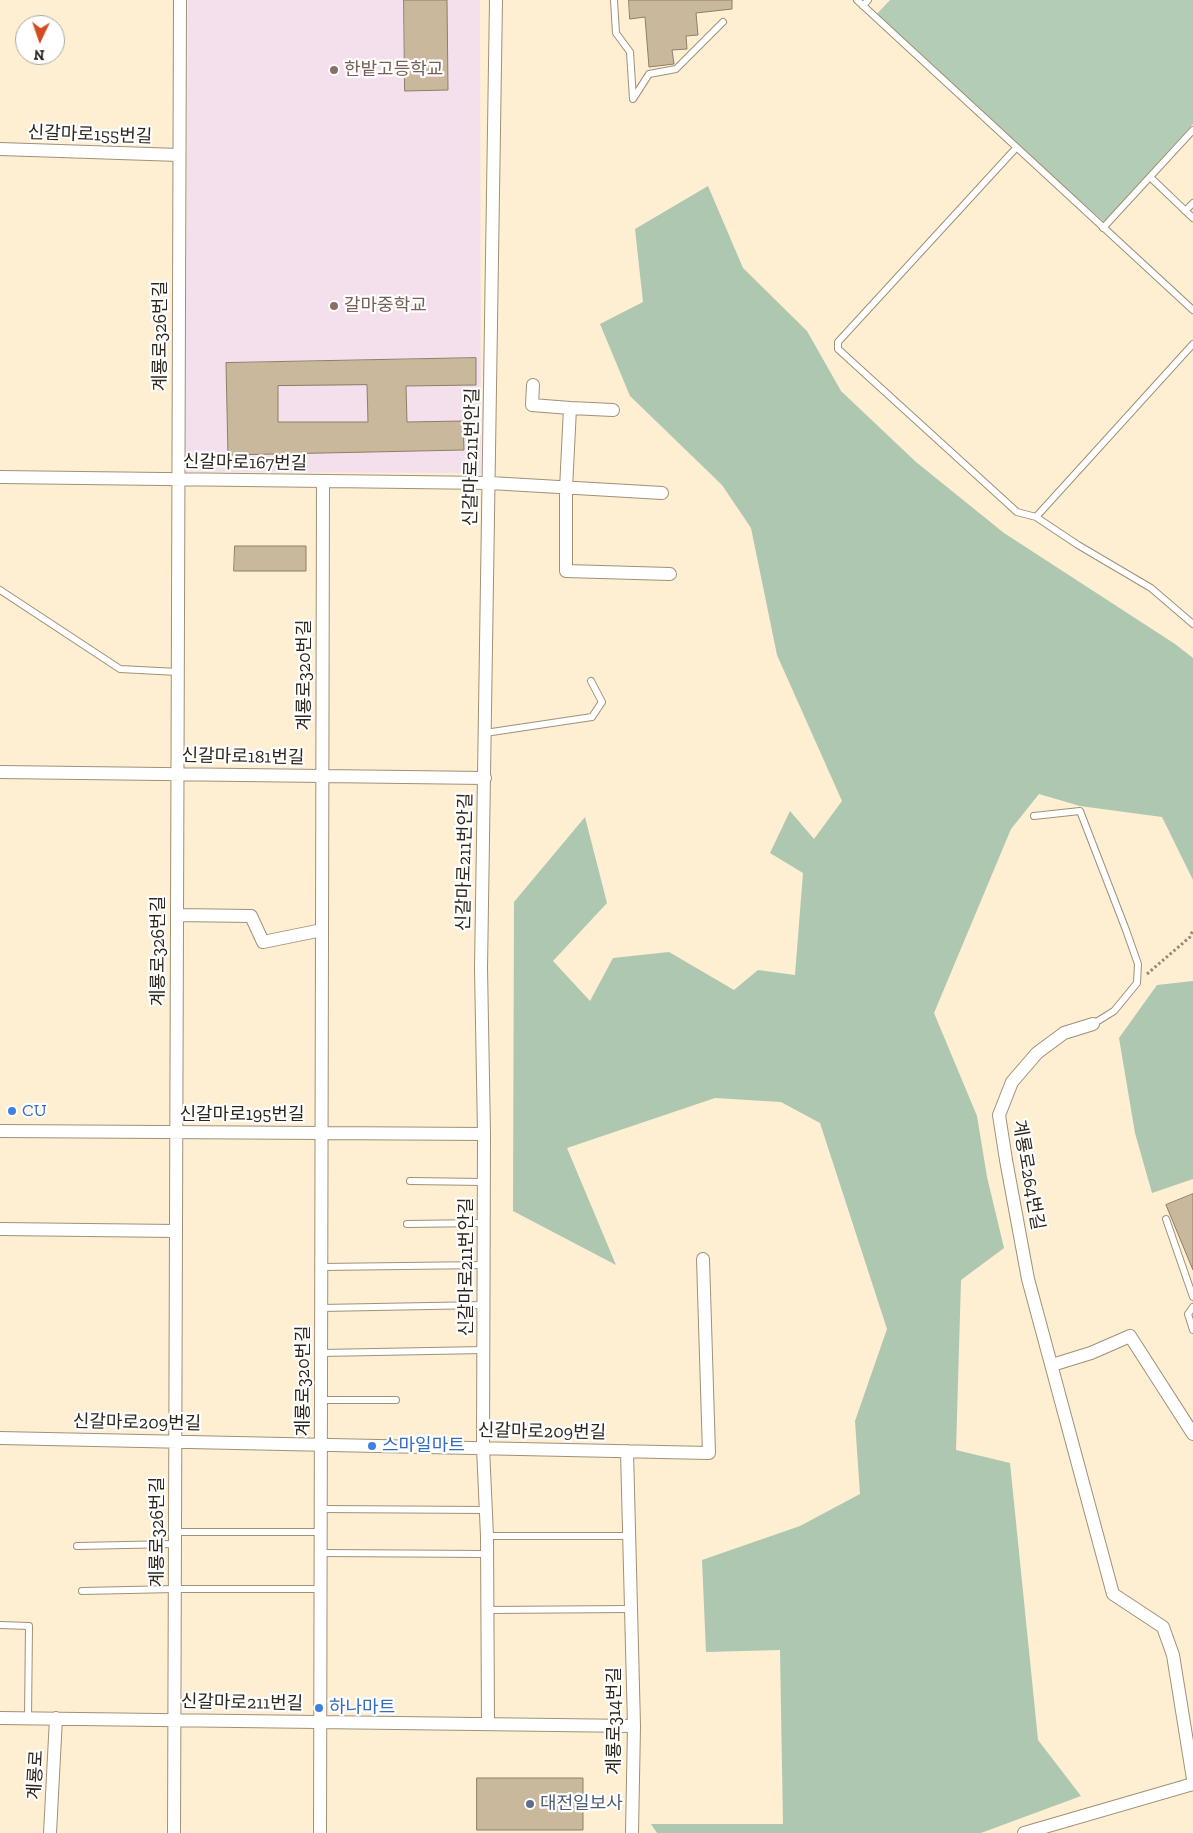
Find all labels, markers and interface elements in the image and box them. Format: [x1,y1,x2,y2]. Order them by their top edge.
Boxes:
north arrow [15,15,65,65]
text: N [33,46,45,63]
place label: 한밭고등학교 [344,59,443,81]
marker: 한밭고등학교 [328,64,340,76]
street label: 신갈마로155번길 [27,122,153,148]
street label: 계룡로326번길 [150,281,172,391]
place label: 갈마중학교 [344,295,427,317]
marker: 갈마중학교 [328,300,340,312]
street label: 신갈마로211번안길 [460,387,484,527]
street label: 신갈마로167번길 [183,451,307,475]
street label: 계룡로320번길 [294,619,316,731]
street label: 신갈마로181번길 [181,745,305,769]
street label: 신갈마로211번안길 [453,792,477,932]
street label: 계룡로326번길 [148,896,170,1006]
place label: CU [22,1100,47,1122]
street label: 신갈마로195번길 [179,1104,305,1126]
marker: CU [6,1105,18,1117]
street label: 계룡로264번길 [1008,1118,1048,1232]
street label: 신갈마로211번안길 [456,1197,478,1337]
street label: 계룡로320번길 [293,1325,315,1437]
street label: 신갈마로209번길 [73,1411,201,1435]
street label: 신갈마로209번길 [478,1420,606,1444]
place label: 스마일마트 [382,1435,465,1457]
marker: 스마일마트 [366,1440,378,1452]
street label: 계룡로326번길 [147,1477,169,1587]
street label: 계룡로314번길 [604,1667,626,1775]
street label: 신갈마로211번길 [181,1691,303,1715]
place label: 하나마트 [329,1697,395,1719]
marker: 하나마트 [313,1702,325,1714]
street label: 계룡로 [24,1750,48,1800]
place label: 대전일보사 [540,1793,623,1815]
marker: 대전일보사 [524,1798,536,1810]

